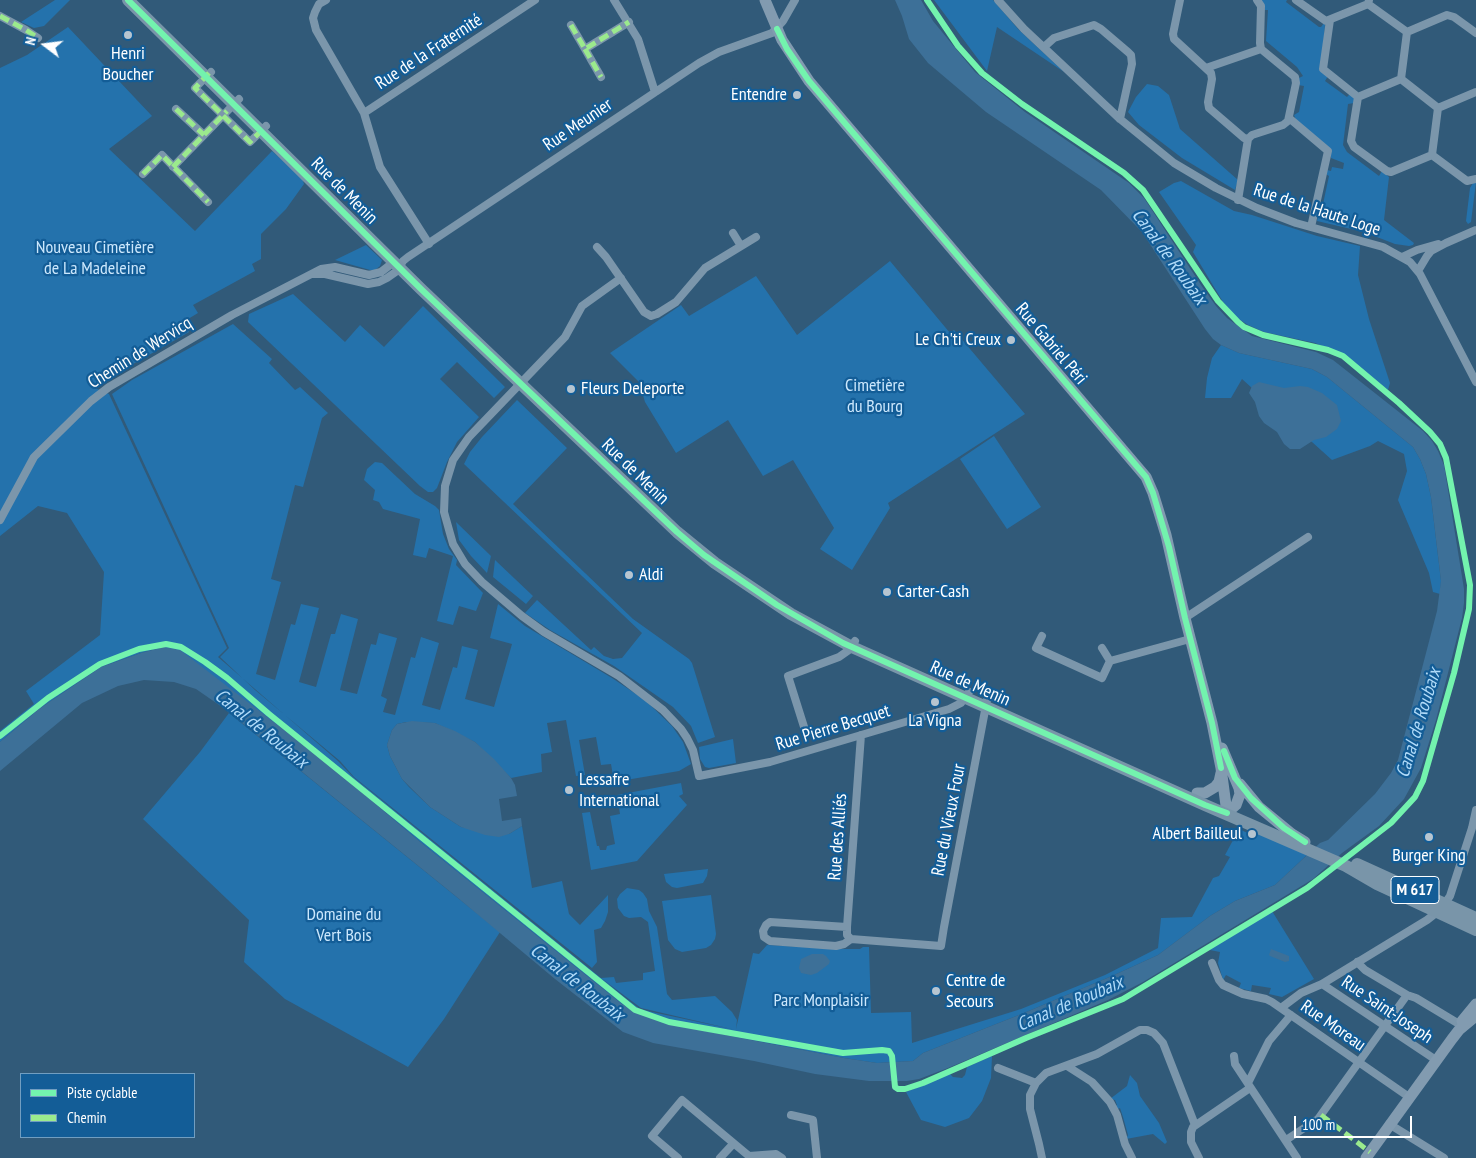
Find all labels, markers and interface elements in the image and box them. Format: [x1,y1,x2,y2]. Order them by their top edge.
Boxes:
street label: Rue de la Fraternité [372,10,486,94]
north arrow [20,20,70,70]
marker: Henri Boucher [122,29,134,41]
text: N [21,35,40,47]
place label: Henri Boucher [103,43,153,86]
place label: Entendre [731,84,787,106]
marker: Entendre [791,89,803,101]
street label: Rue Meunier [539,94,617,156]
street label: Rue de Menin [306,153,382,229]
street label: Rue de la Haute Loge [1251,179,1383,241]
water label: Canal de Roubaix [1127,205,1211,309]
park label: Nouveau Cimetière de La Madeleine [36,237,154,280]
street label: Rue Gabriel Péri [1011,299,1091,389]
street label: Chemin de Wervicq [84,312,196,394]
place label: Le Ch'ti Creux [915,329,1001,351]
marker: Le Ch'ti Creux [1005,334,1017,346]
park label: Cimetière du Bourg [845,375,905,418]
place label: Fleurs Deleporte [581,378,684,400]
marker: Fleurs Deleporte [565,383,577,395]
street label: Rue de Menin [597,435,673,509]
place label: Aldi [639,564,663,586]
marker: Aldi [623,569,635,581]
place label: Carter-Cash [897,581,969,603]
marker: Carter-Cash [881,586,893,598]
street label: Rue de Menin [927,657,1013,711]
water label: Canal de Roubaix [1392,666,1446,780]
water label: Canal de Roubaix [210,685,312,773]
marker: La Vigna [929,696,941,708]
street label: Rue Pierre Becquet [773,700,893,756]
place label: La Vigna [908,710,962,732]
street label: Rue du Vieux Four [928,762,970,878]
place label: Lessafre International [579,769,659,812]
marker: Lessafre International [563,784,575,796]
street label: Rue des Alliés [824,793,852,881]
place label: Albert Bailleul [1153,823,1242,845]
marker: Albert Bailleul [1246,828,1258,840]
marker: Burger King [1423,831,1435,843]
place label: Burger King [1392,845,1466,867]
road number: M 617 [1391,876,1439,904]
park label: Domaine du Vert Bois [307,904,381,946]
water label: Canal de Roubaix [525,939,629,1027]
place label: Centre de Secours [946,970,1005,1012]
water label: Canal de Roubaix [1013,971,1127,1037]
street label: Rue Saint-Joseph [1337,972,1437,1048]
marker: Centre de Secours [930,985,942,997]
park label: Parc Monplaisir [773,990,869,1012]
street label: Rue Moreau [1296,996,1370,1056]
legend [20,1073,195,1138]
text: Piste cyclable [67,1083,137,1102]
scale bar [1296,1106,1414,1138]
text: Chemin [67,1108,106,1127]
text: 100 m [1302,1115,1335,1134]

